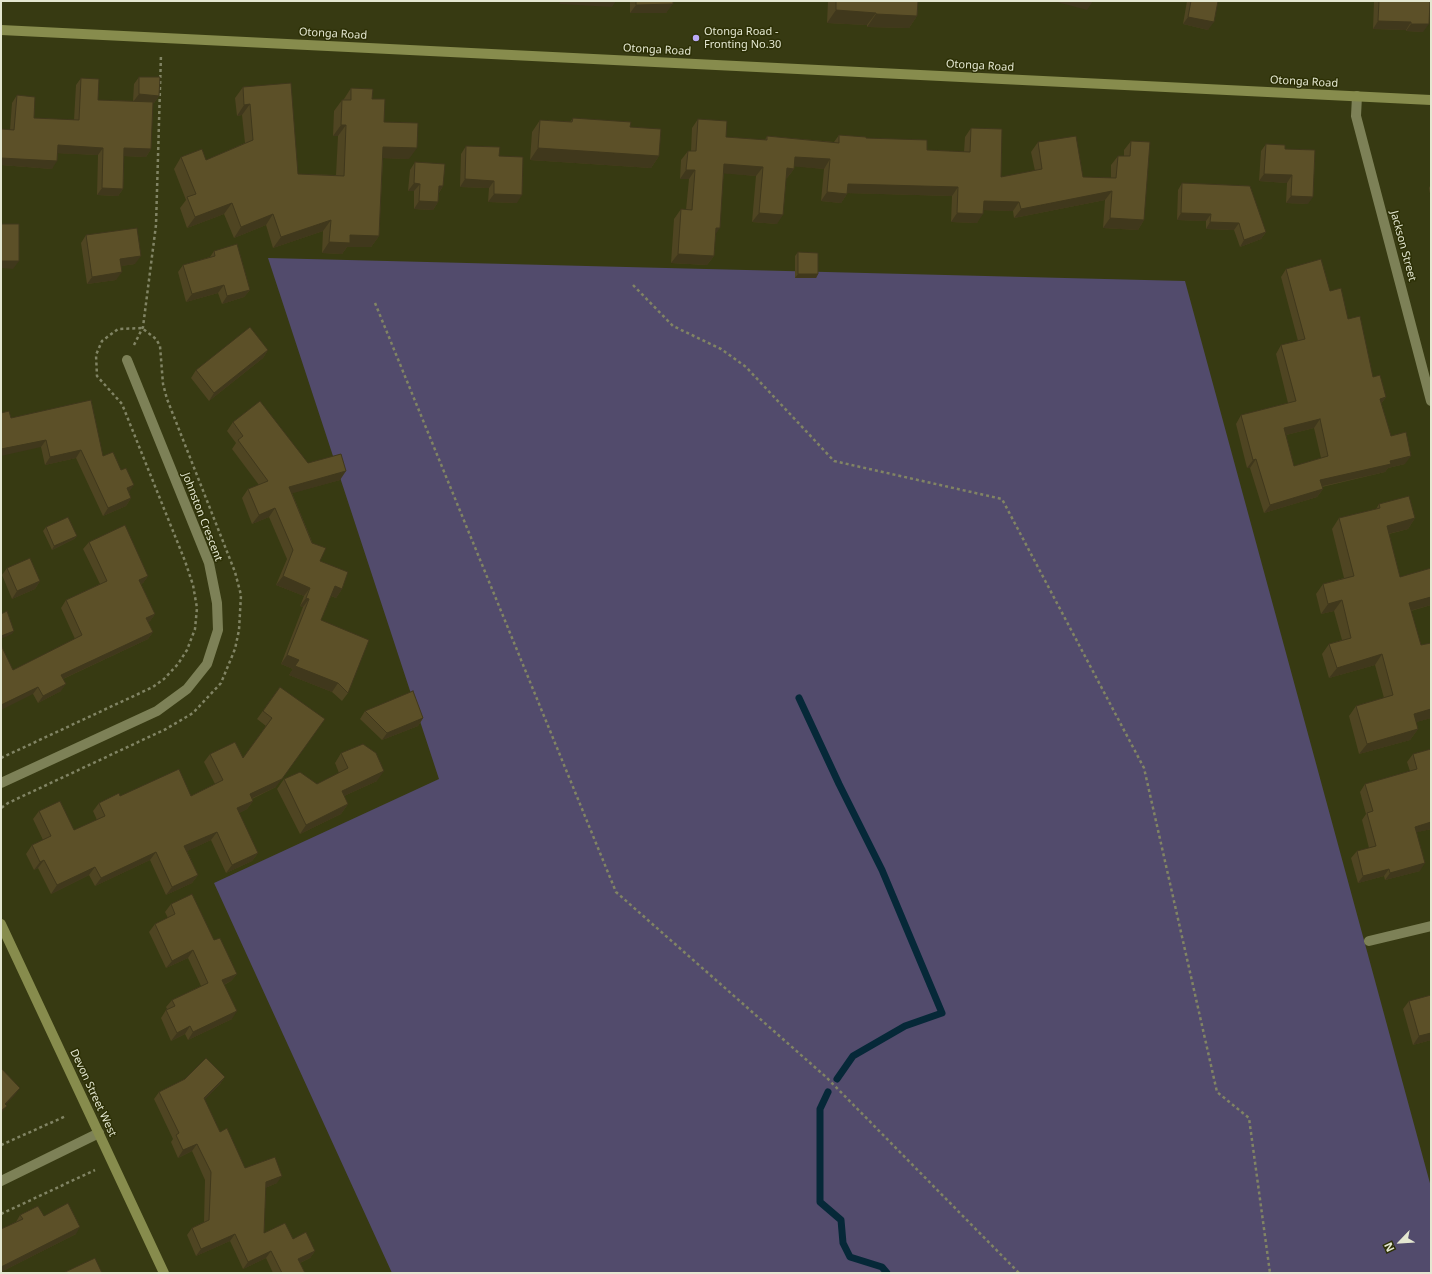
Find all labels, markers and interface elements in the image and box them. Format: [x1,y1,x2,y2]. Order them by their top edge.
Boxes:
place label: Otonga Road - Fronting No.30 [704,25,781,51]
street label: Otonga Road [299,26,367,42]
marker: Otonga Road - Fronting No.30 [691,33,701,43]
street label: Otonga Road [623,42,691,58]
street label: Otonga Road [946,58,1014,74]
street label: Otonga Road [1270,74,1338,90]
street label: Jackson Street [1387,209,1419,283]
street label: Johnston Crescent [179,471,225,563]
street label: Devon Street West [67,1047,119,1139]
north arrow [1380,1222,1420,1262]
text: N [1380,1240,1397,1255]

